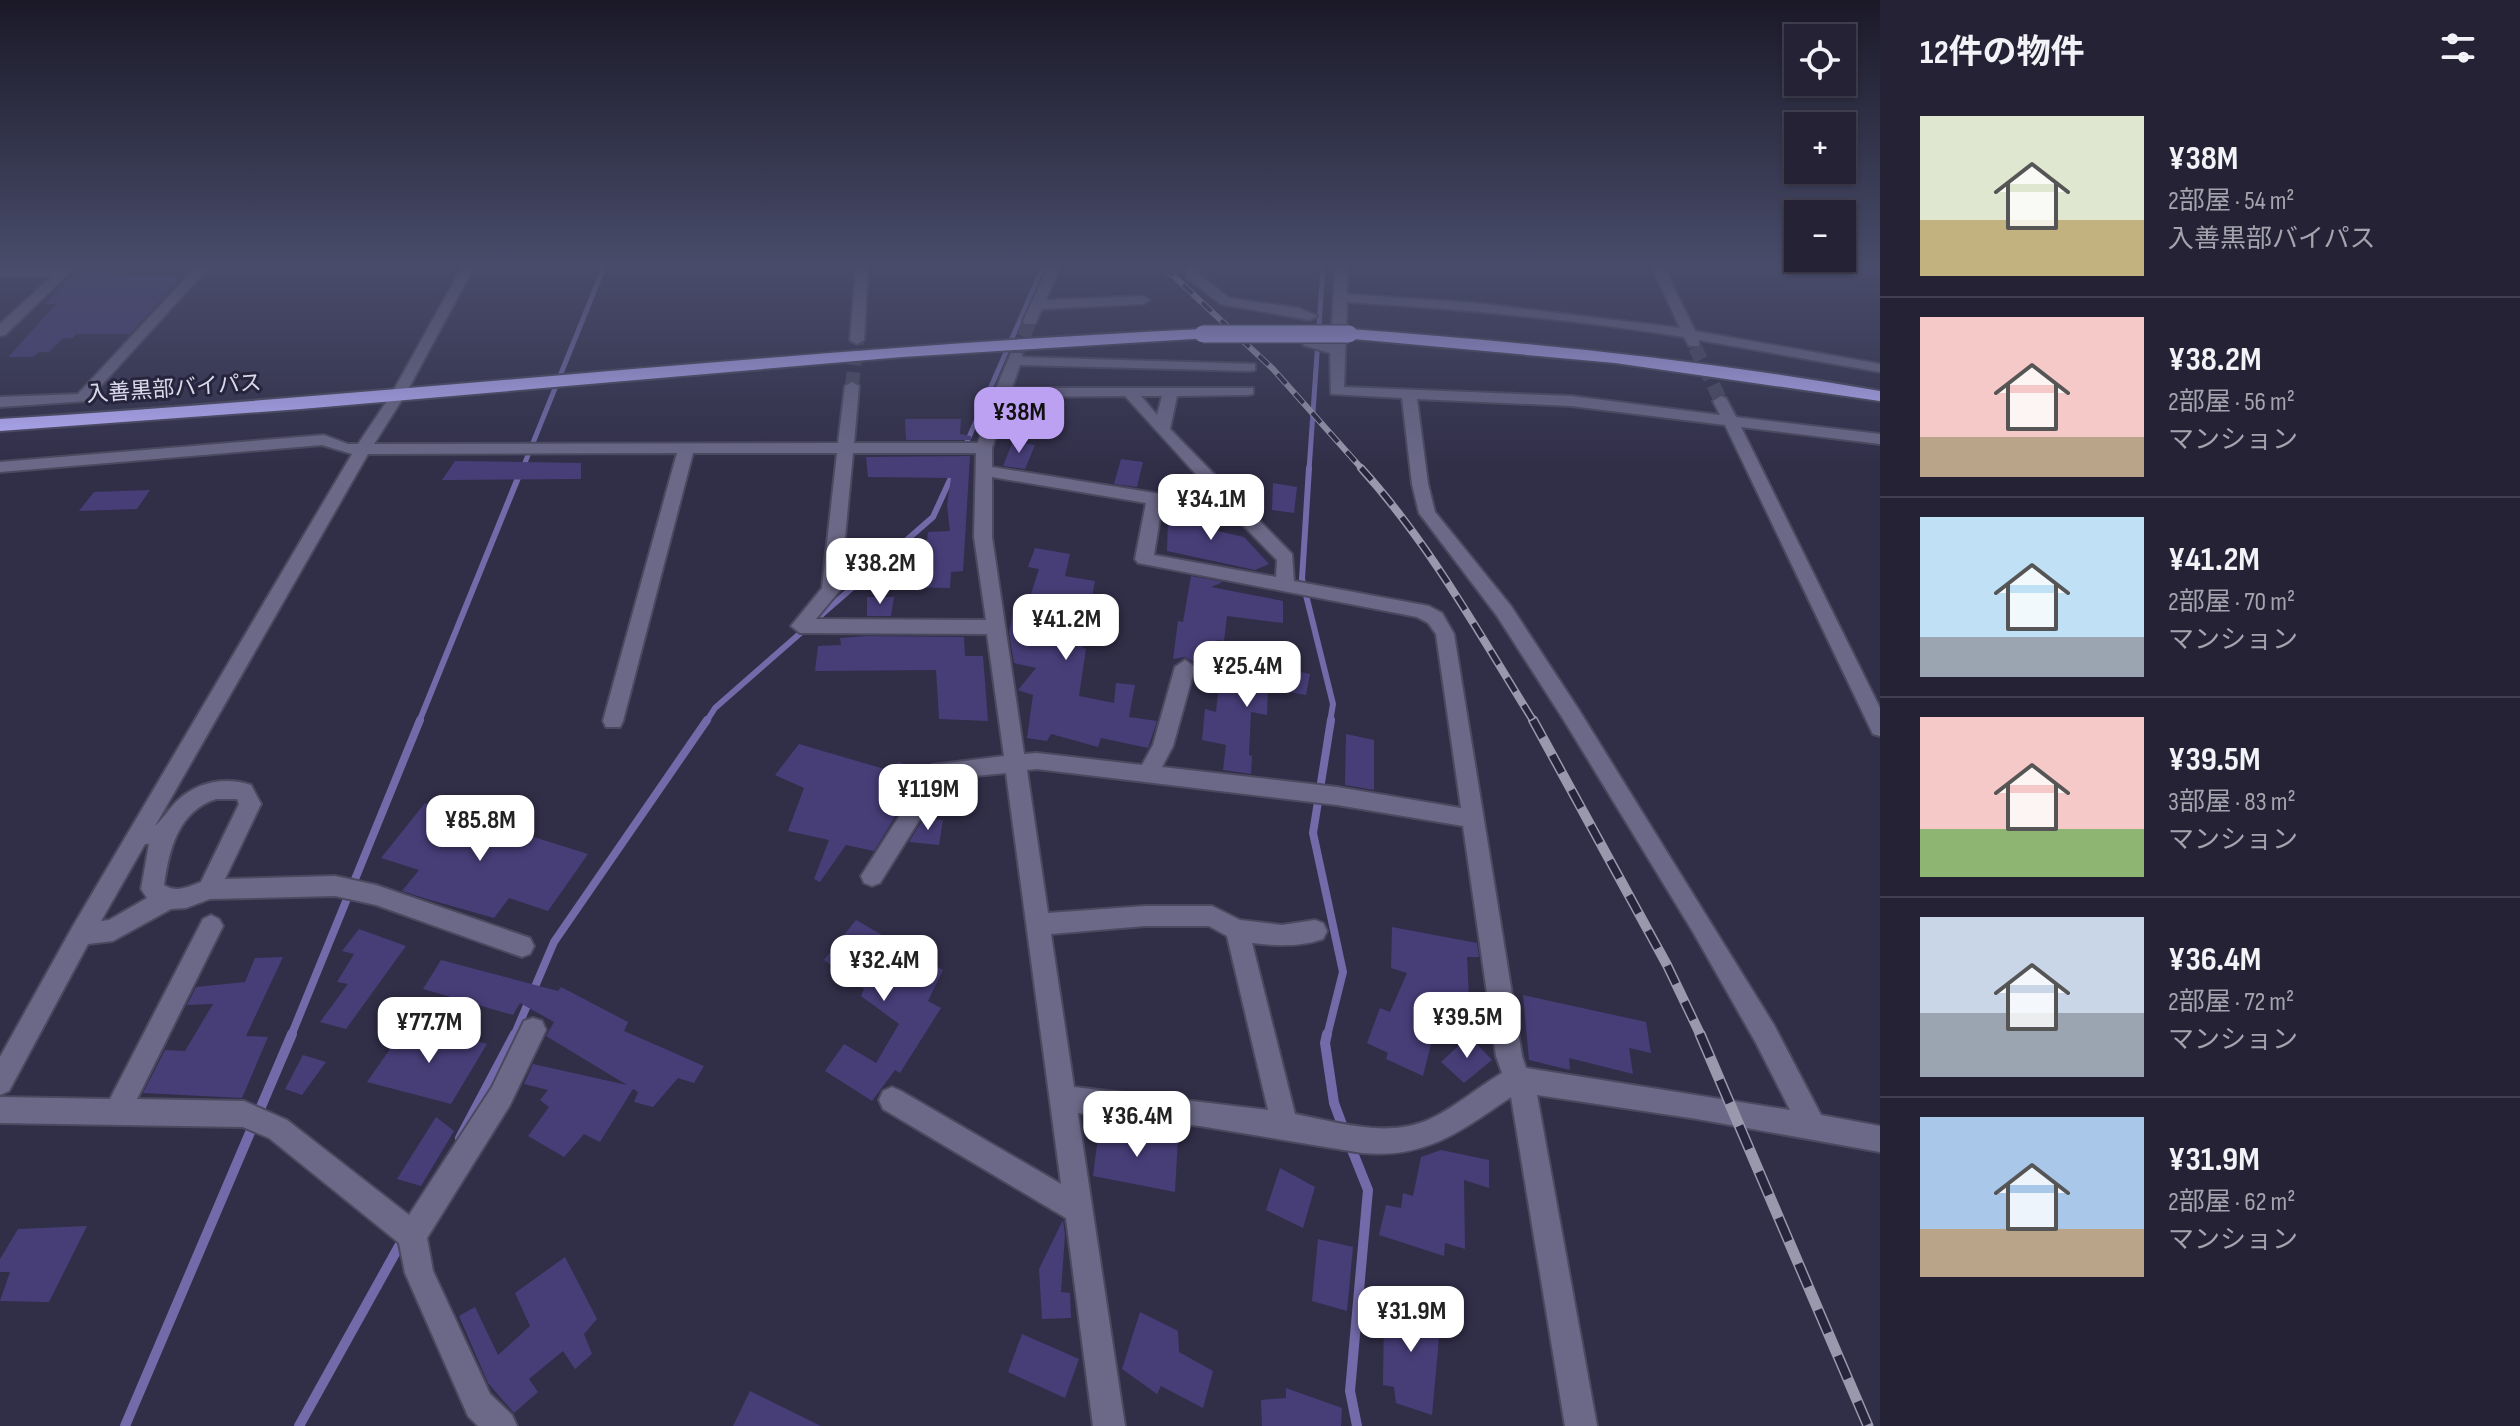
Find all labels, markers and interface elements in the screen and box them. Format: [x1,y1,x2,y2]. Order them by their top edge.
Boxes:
map controls [1784,24,1856,272]
button: locate [1784,24,1856,96]
icon: filters [2436,26,2480,70]
text: 12件の物件 [1920,32,2085,73]
button: + [1784,112,1856,184]
text: ¥38M [2168,138,2238,179]
icon: home [1984,148,2080,244]
text: 2部屋 · 54 m² [2168,186,2294,217]
button: − [1784,200,1856,272]
text: 入善黒部バイパス [2168,224,2375,255]
text: ¥38.2M [2168,339,2261,380]
icon: home [1984,349,2080,445]
street label: 入善黒部バイパス [85,369,263,409]
pin: ¥38M [972,387,1066,455]
text: 2部屋 · 56 m² [2168,387,2295,418]
text: ¥38M [992,397,1046,428]
text: マンション [2168,425,2298,456]
pin: ¥34.1M [1146,474,1276,542]
text: ¥34.1M [1176,484,1246,515]
pin: ¥38.2M [815,538,945,606]
text: ¥41.2M [2168,539,2260,580]
text: ¥38.2M [844,548,916,579]
icon: home [1984,549,2080,645]
text: 2部屋 · 70 m² [2168,587,2295,618]
pin: ¥41.2M [1001,594,1131,662]
text: ¥41.2M [1031,604,1101,635]
text: マンション [2168,625,2298,656]
pin: ¥25.4M [1182,641,1312,709]
text: ¥25.4M [1212,651,1282,682]
text: ¥39.5M [2168,739,2260,780]
icon: home [1984,749,2080,845]
pin: ¥119M [872,764,984,832]
text: ¥119M [897,774,959,805]
text: 3部屋 · 83 m² [2168,787,2296,818]
pin: ¥85.8M [415,795,545,863]
text: ¥85.8M [444,805,516,836]
text: マンション [2168,825,2298,856]
pin: ¥32.4M [819,935,949,1003]
text: ¥36.4M [2168,939,2261,980]
text: ¥32.4M [849,945,919,976]
icon: home [1984,949,2080,1045]
text: 2部屋 · 72 m² [2168,987,2294,1018]
pin: ¥39.5M [1402,992,1532,1060]
pin: ¥77.7M [364,997,494,1065]
text: ¥39.5M [1432,1002,1502,1033]
text: ¥77.7M [396,1007,462,1038]
text: マンション [2168,1025,2298,1056]
pin: ¥36.4M [1072,1091,1202,1159]
text: ¥36.4M [1101,1101,1173,1132]
text: ¥31.9M [2168,1139,2260,1180]
icon: home [1984,1149,2080,1245]
text: 2部屋 · 62 m² [2168,1187,2295,1218]
text: マンション [2168,1225,2298,1256]
pin: ¥31.9M [1346,1286,1476,1354]
text: ¥31.9M [1376,1296,1446,1327]

